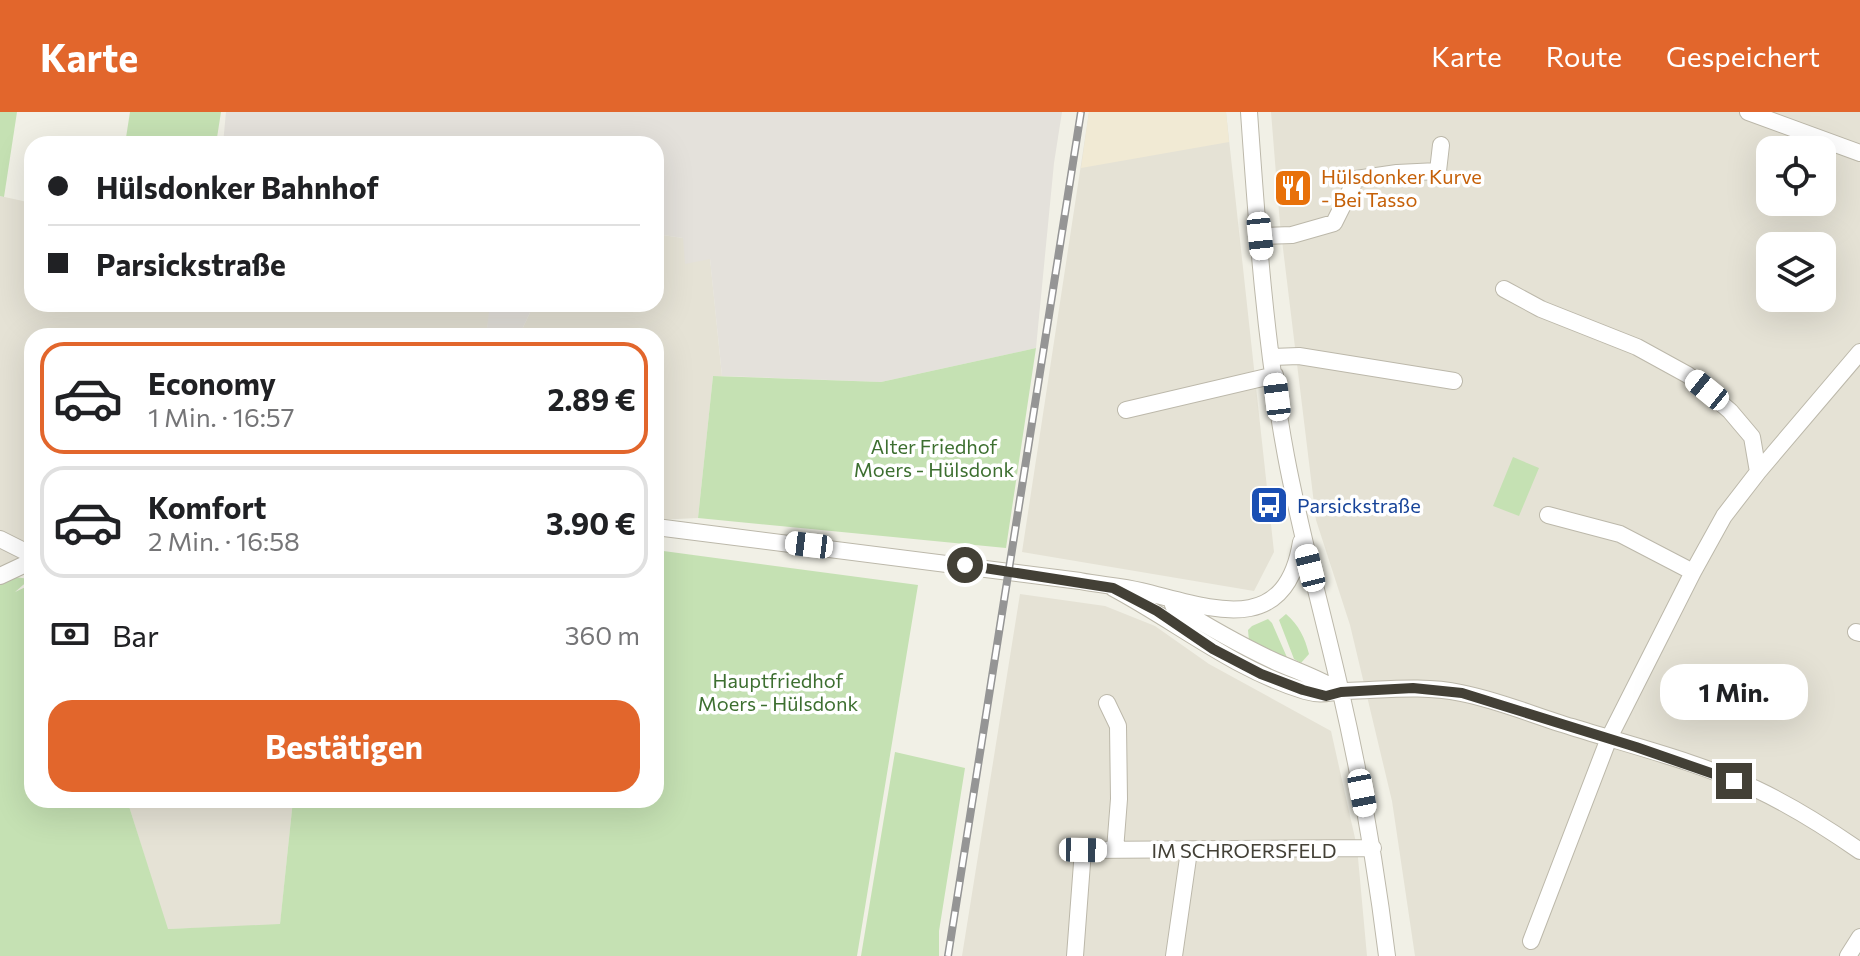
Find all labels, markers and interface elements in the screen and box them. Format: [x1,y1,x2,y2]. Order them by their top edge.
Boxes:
text: Karte [40,33,138,80]
text: Karte [1431,39,1502,73]
text: Route [1546,39,1622,73]
text: Gespeichert [1666,39,1820,73]
map controls [1756,136,1836,312]
button: locate [1756,136,1836,216]
place label: Hülsdonker Kurve - Bei Tasso [1321,164,1482,211]
restaurant icon: Hülsdonker Kurve - Bei Tasso [1272,167,1314,209]
text: Hülsdonker Bahnhof [96,168,379,205]
car [1246,211,1274,261]
button: layers [1756,232,1836,312]
text: Parsickstraße [96,245,286,282]
icon: car [52,362,124,434]
text: Economy [148,364,276,401]
car [1681,366,1733,414]
car [1262,372,1292,422]
text: 2.89 € [547,380,636,417]
text: 1 Min. · 16:57 [148,401,295,432]
park label: Alter Friedhof Moers - Hülsdonk [854,434,1014,481]
bus stop icon: Parsickstraße [1248,484,1290,526]
icon: car [52,486,124,558]
text: Komfort [148,488,267,525]
place label: Parsickstraße [1297,493,1421,517]
text: 3.90 € [546,504,636,541]
text: 2 Min. · 16:58 [148,525,300,556]
car [784,530,834,560]
car [1293,542,1327,594]
route start [947,547,983,583]
icon: cash [48,612,92,656]
text: Bar [112,616,159,653]
text: 360 m [565,619,640,650]
callout: 1 Min. [1660,665,1808,721]
park label: Hauptfriedhof Moers - Hülsdonk [698,668,858,715]
text: 1 Min. [1699,676,1769,707]
button: Bestätigen [48,700,640,792]
route end [1716,763,1752,799]
car [1346,767,1378,819]
car [1059,838,1107,862]
street label: IM SCHROERSFELD [1152,838,1336,862]

